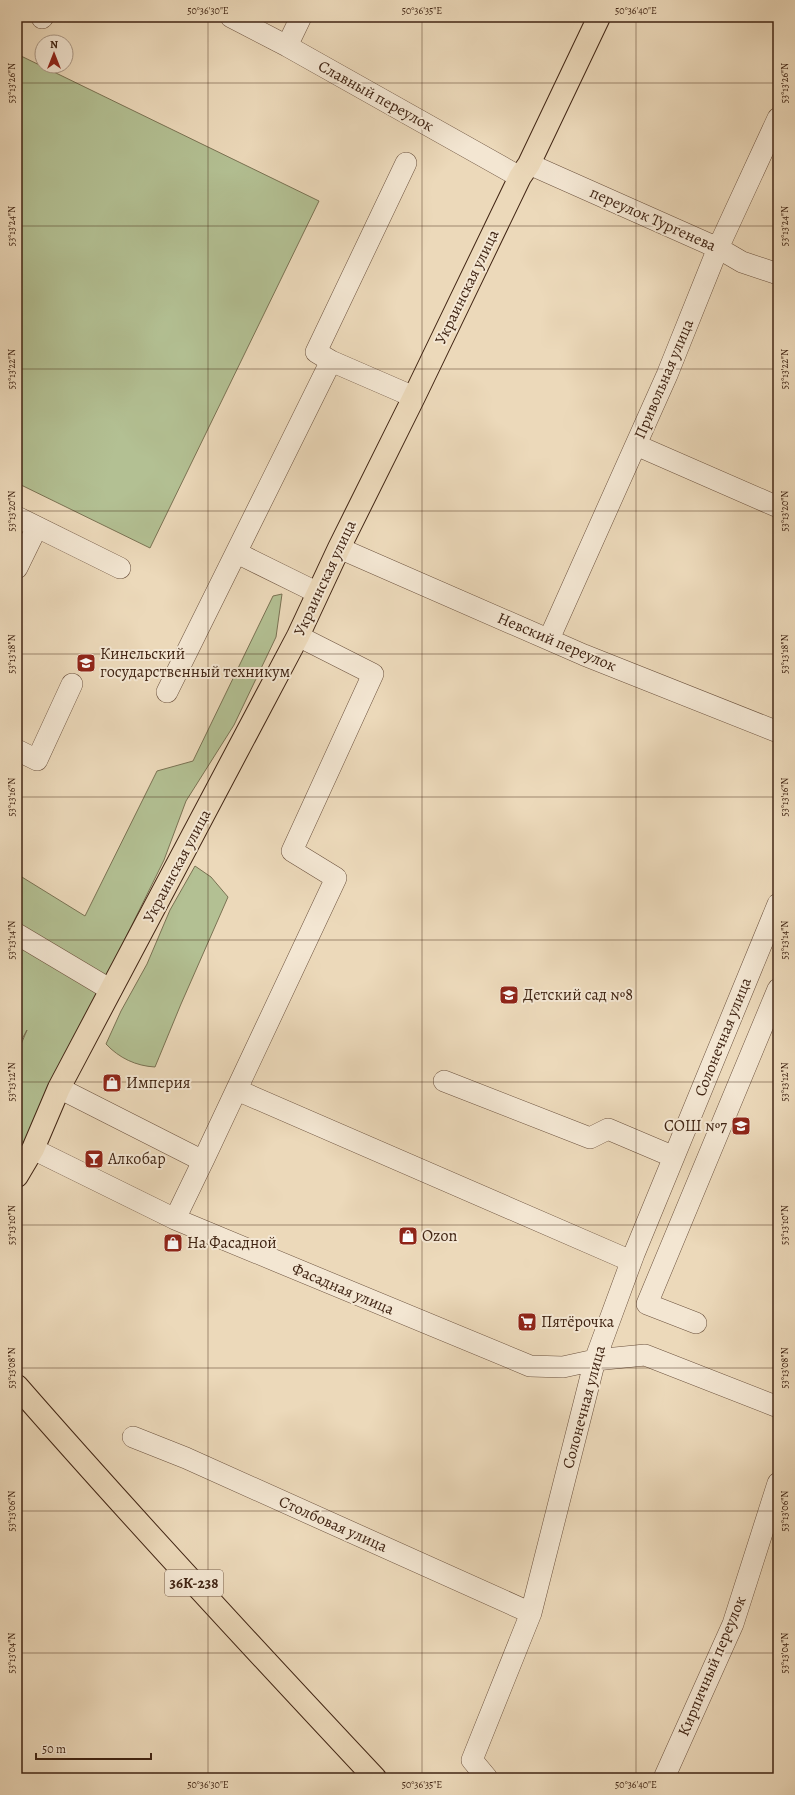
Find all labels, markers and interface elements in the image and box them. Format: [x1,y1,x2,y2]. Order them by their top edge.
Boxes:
text: 50°36'30"E [187,4,229,17]
text: 50°36'35"E [402,4,442,17]
text: 50°36'40"E [615,4,657,17]
north arrow [34,34,74,74]
text: N [50,37,58,52]
street label: Славный переулок [314,55,438,137]
text: 53°13'26"N [5,63,18,103]
text: 53°13'26"N [778,63,791,103]
street label: переулок Тургенева [586,181,720,257]
text: 53°13'24"N [5,206,18,246]
text: 53°13'24"N [778,206,791,246]
street label: Украинская улица [430,225,505,348]
street label: Привольная улица [629,315,699,442]
text: 53°13'22"N [5,349,18,389]
text: 53°13'22"N [778,349,791,389]
text: 53°13'20"N [5,490,18,532]
text: 53°13'20"N [778,490,791,532]
street label: Украинская улица [289,516,362,639]
street label: Невский переулок [494,607,620,677]
text: 53°13'18"N [5,634,18,674]
text: 53°13'18"N [778,634,791,674]
place label: Кинельский государственный техникум [100,643,291,683]
school or university icon: Кинельский государственный техникум [75,652,97,674]
text: 53°13'16"N [5,777,18,817]
text: 53°13'16"N [778,777,791,817]
street label: Украинская улица [138,805,216,927]
text: 53°13'14"N [5,921,18,959]
text: 53°13'14"N [778,921,791,959]
street label: Солонечная улица [689,974,757,1100]
school or university icon: Детский сад №8 [498,984,520,1006]
place label: Детский сад №8 [523,984,633,1006]
text: 53°13'12"N [5,1062,18,1102]
text: 53°13'12"N [778,1062,791,1102]
shop icon: Империя [101,1072,123,1094]
place label: Империя [126,1072,191,1094]
place label: СОШ №7 [664,1115,727,1137]
school or university icon: СОШ №7 [730,1115,752,1137]
bar icon: Алкобар [83,1148,105,1170]
place label: Алкобар [107,1148,166,1170]
text: 53°13'10"N [5,1205,18,1245]
text: 53°13'10"N [778,1205,791,1245]
shop icon: Ozon [397,1225,419,1247]
place label: Ozon [422,1225,457,1247]
shop icon: На Фасадной [162,1232,184,1254]
place label: На Фасадной [187,1232,277,1254]
street label: Фасадная улица [288,1258,398,1321]
supermarket icon: Пятёрочка [516,1311,538,1333]
place label: Пятёрочка [541,1311,615,1333]
street label: Солонечная улица [557,1342,611,1471]
text: 53°13'08"N [5,1347,18,1389]
text: 53°13'08"N [778,1347,791,1389]
street label: Столбовая улица [275,1490,391,1558]
text: 53°13'06"N [5,1491,18,1531]
text: 53°13'06"N [778,1491,791,1531]
road number: 36К-238 [165,1570,223,1596]
street label: Кирпичный переулок [672,1592,752,1740]
text: 53°13'04"N [5,1633,18,1673]
text: 53°13'04"N [778,1633,791,1673]
scale bar [36,1735,151,1761]
text: 50 m [42,1741,66,1757]
text: 50°36'30"E [187,1778,229,1791]
text: 50°36'35"E [402,1778,442,1791]
text: 50°36'40"E [615,1778,657,1791]

